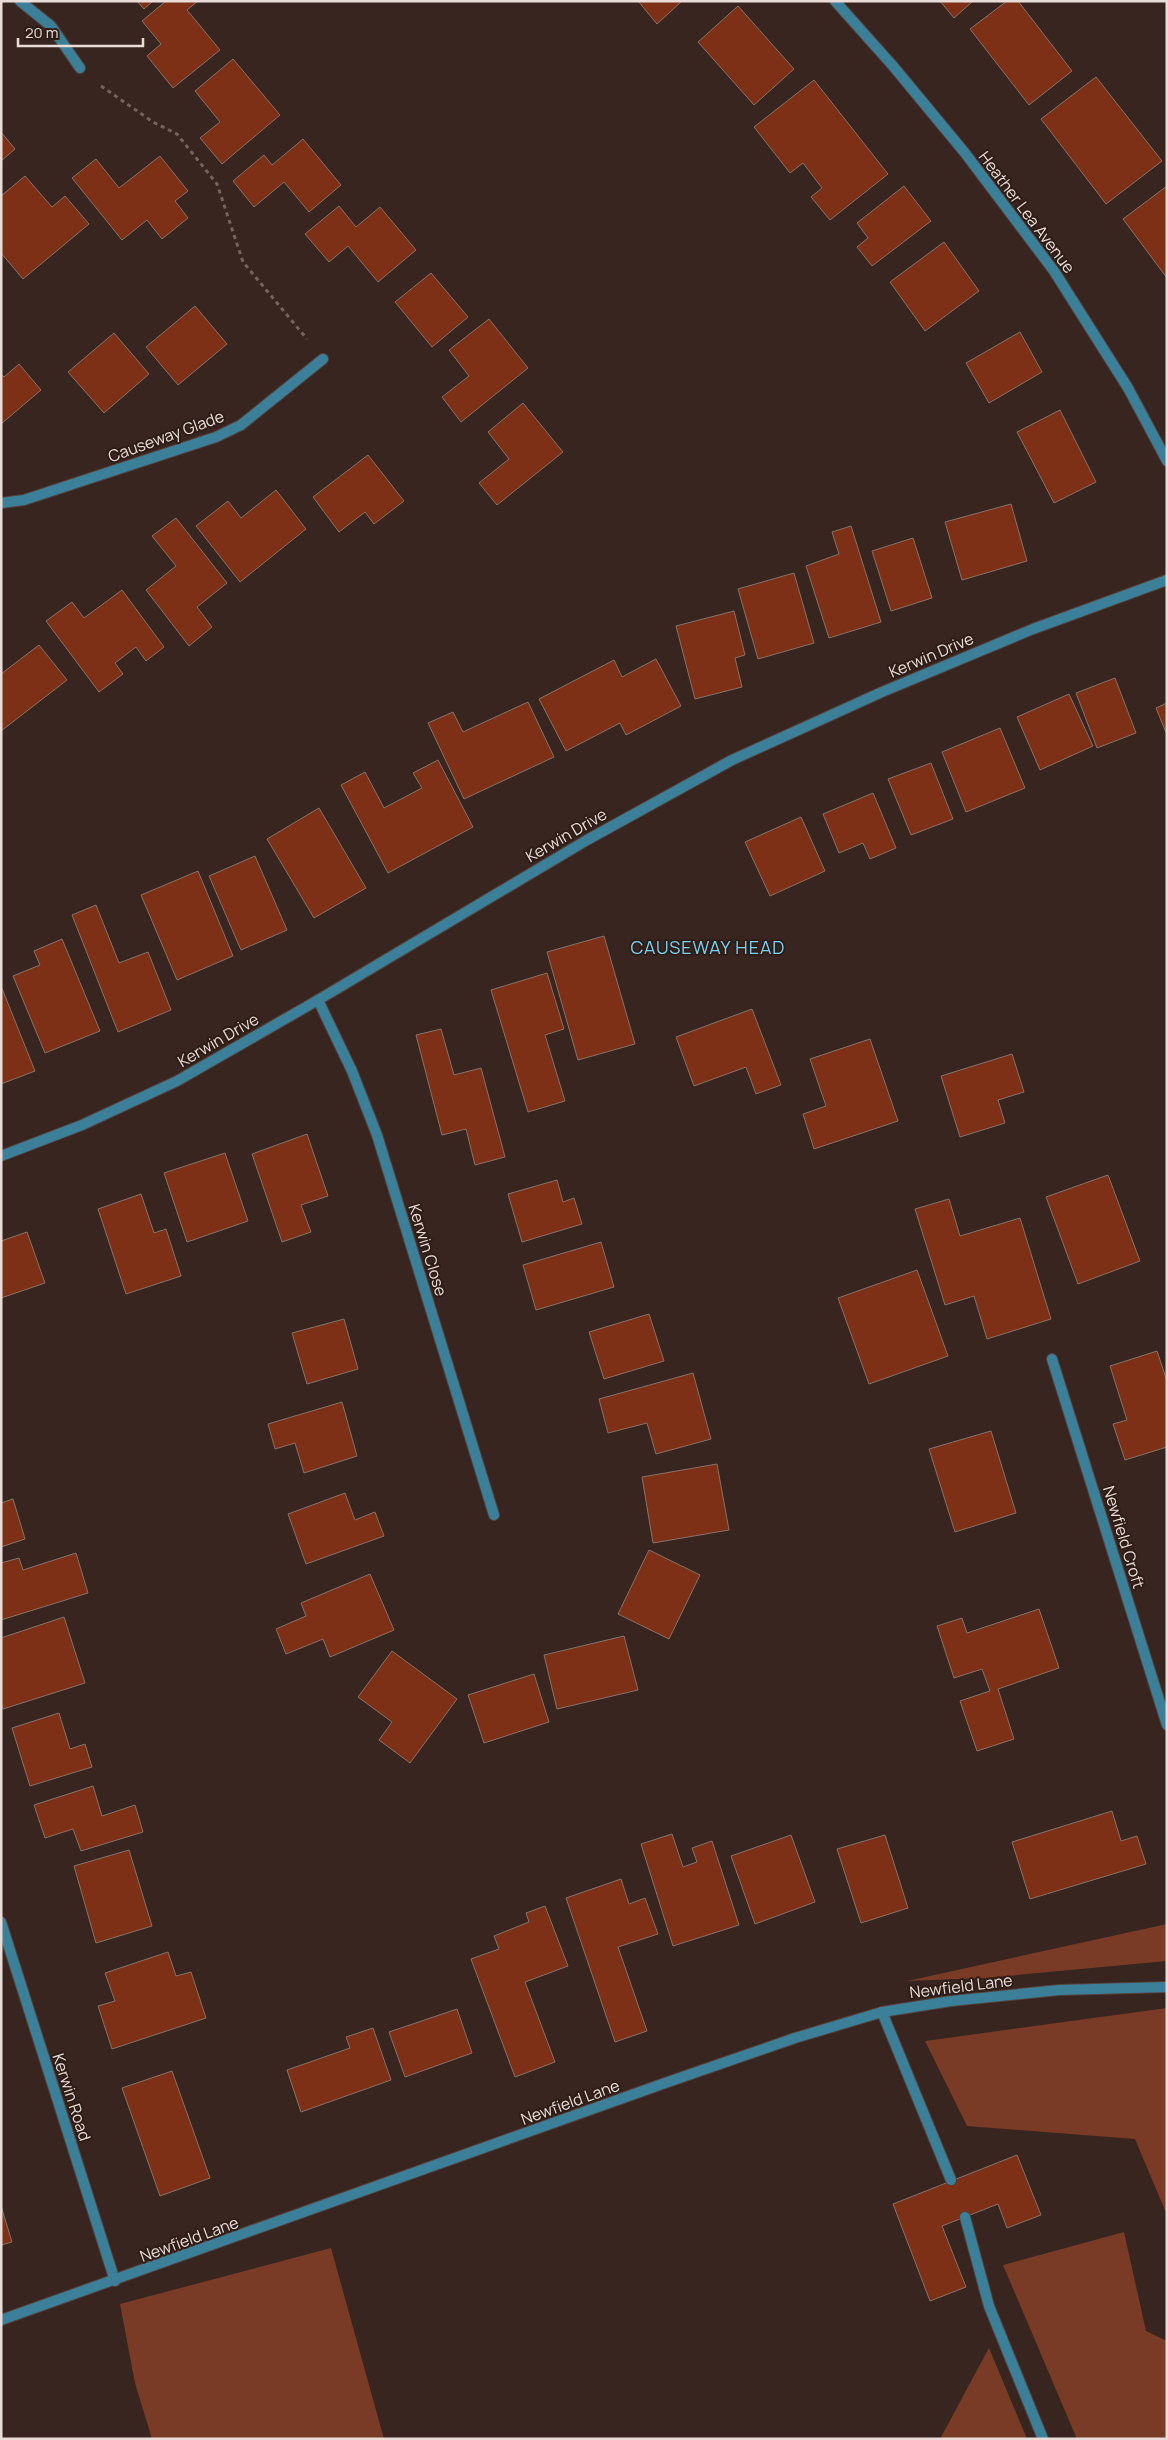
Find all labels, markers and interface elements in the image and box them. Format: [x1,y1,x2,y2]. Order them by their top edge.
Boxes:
scale bar [18,15,142,47]
text: 20 m [25,22,58,43]
street label: Heather Lea Avenue [974,146,1080,278]
street label: Causeway Glade [105,405,227,467]
street label: Kerwin Drive [885,627,977,683]
street label: Kerwin Drive [521,803,611,867]
district label: CAUSEWAY HEAD [631,935,785,959]
street label: Kerwin Drive [173,1008,263,1072]
street label: Kerwin Close [404,1201,452,1299]
street label: Newfield Croft [1098,1483,1150,1591]
street label: Newfield Lane [908,1969,1014,2003]
street label: Kerwin Road [48,2051,96,2143]
street label: Newfield Lane [518,2074,622,2130]
street label: Newfield Lane [137,2211,241,2267]

